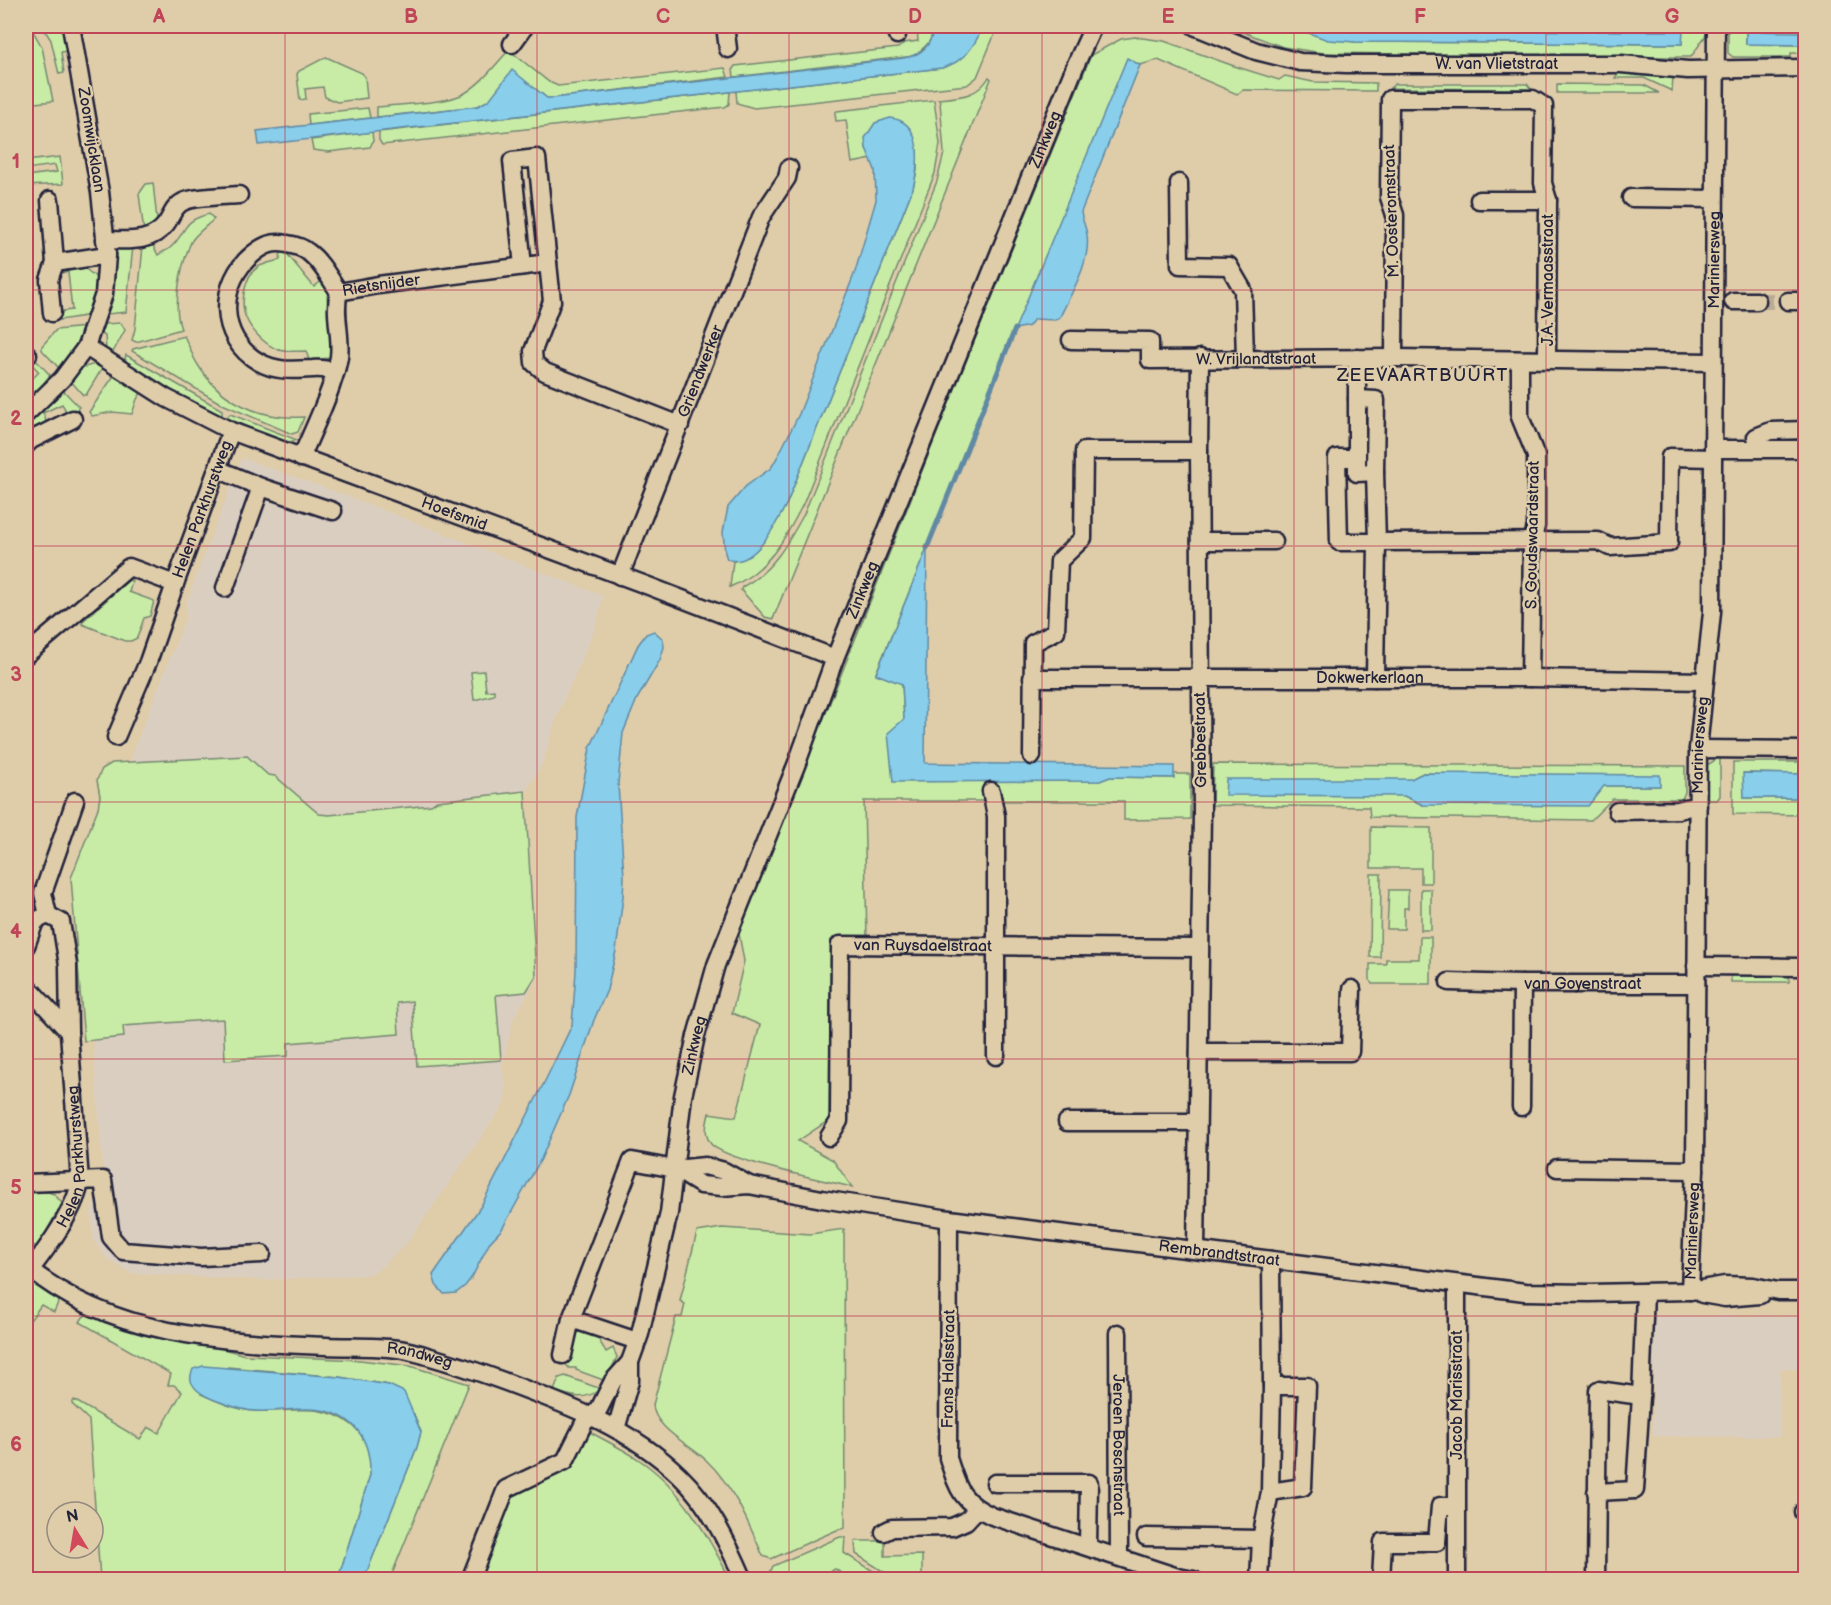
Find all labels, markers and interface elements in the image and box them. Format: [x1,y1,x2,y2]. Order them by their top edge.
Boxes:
text: A [152,5,166,29]
text: B [404,5,418,29]
text: C [656,5,670,29]
text: D [908,5,922,29]
text: E [1162,5,1175,29]
text: F [1414,5,1426,29]
text: G [1665,5,1680,29]
street label: W. van Vlietstraat [1435,55,1558,74]
street label: Zoomwijcklaan [73,85,109,194]
street label: Zinkweg [1025,108,1065,172]
street label: M. Oosteromstraat [1380,144,1404,278]
text: 1 [12,150,20,174]
street label: Mariniersweg [1705,211,1724,309]
street label: J.A. Vermaasstraat [1539,214,1558,346]
street label: Rietsnijder [341,270,421,301]
street label: Griendwerker [674,322,727,420]
street label: W. Vrijlandtstraat [1196,349,1316,369]
district label: ZEEVAARTBUURT [1336,365,1509,386]
text: 2 [10,407,22,431]
street label: Helen Parkhurstweg [168,438,236,581]
street label: S. Goudswaardstraat [1522,461,1544,609]
street label: Hoefsmid [419,493,490,535]
street label: Zinkweg [842,559,883,622]
text: 3 [10,663,22,687]
street label: Dokwerkerlaan [1316,669,1424,688]
street label: Grebbestraat [1191,692,1211,788]
street label: Mariniersweg [1688,696,1713,794]
text: 4 [10,920,22,944]
street label: van Ruysdaelstraat [853,936,992,956]
street label: van Goyenstraat [1523,975,1642,994]
street label: Zinkweg [678,1014,711,1077]
street label: Helen Parkhurstweg [53,1085,90,1231]
text: 5 [10,1176,22,1200]
street label: Mariniersweg [1681,1182,1704,1280]
street label: Rembrandtstraat [1157,1236,1281,1270]
street label: Frans Halsstraat [938,1309,960,1429]
street label: Jacob Marisstraat [1448,1330,1467,1460]
street label: Randweg [386,1338,455,1373]
street label: Jeroen Boschstraat [1109,1374,1128,1516]
text: 6 [10,1433,22,1457]
north arrow [45,1500,105,1560]
text: N [65,1506,80,1527]

